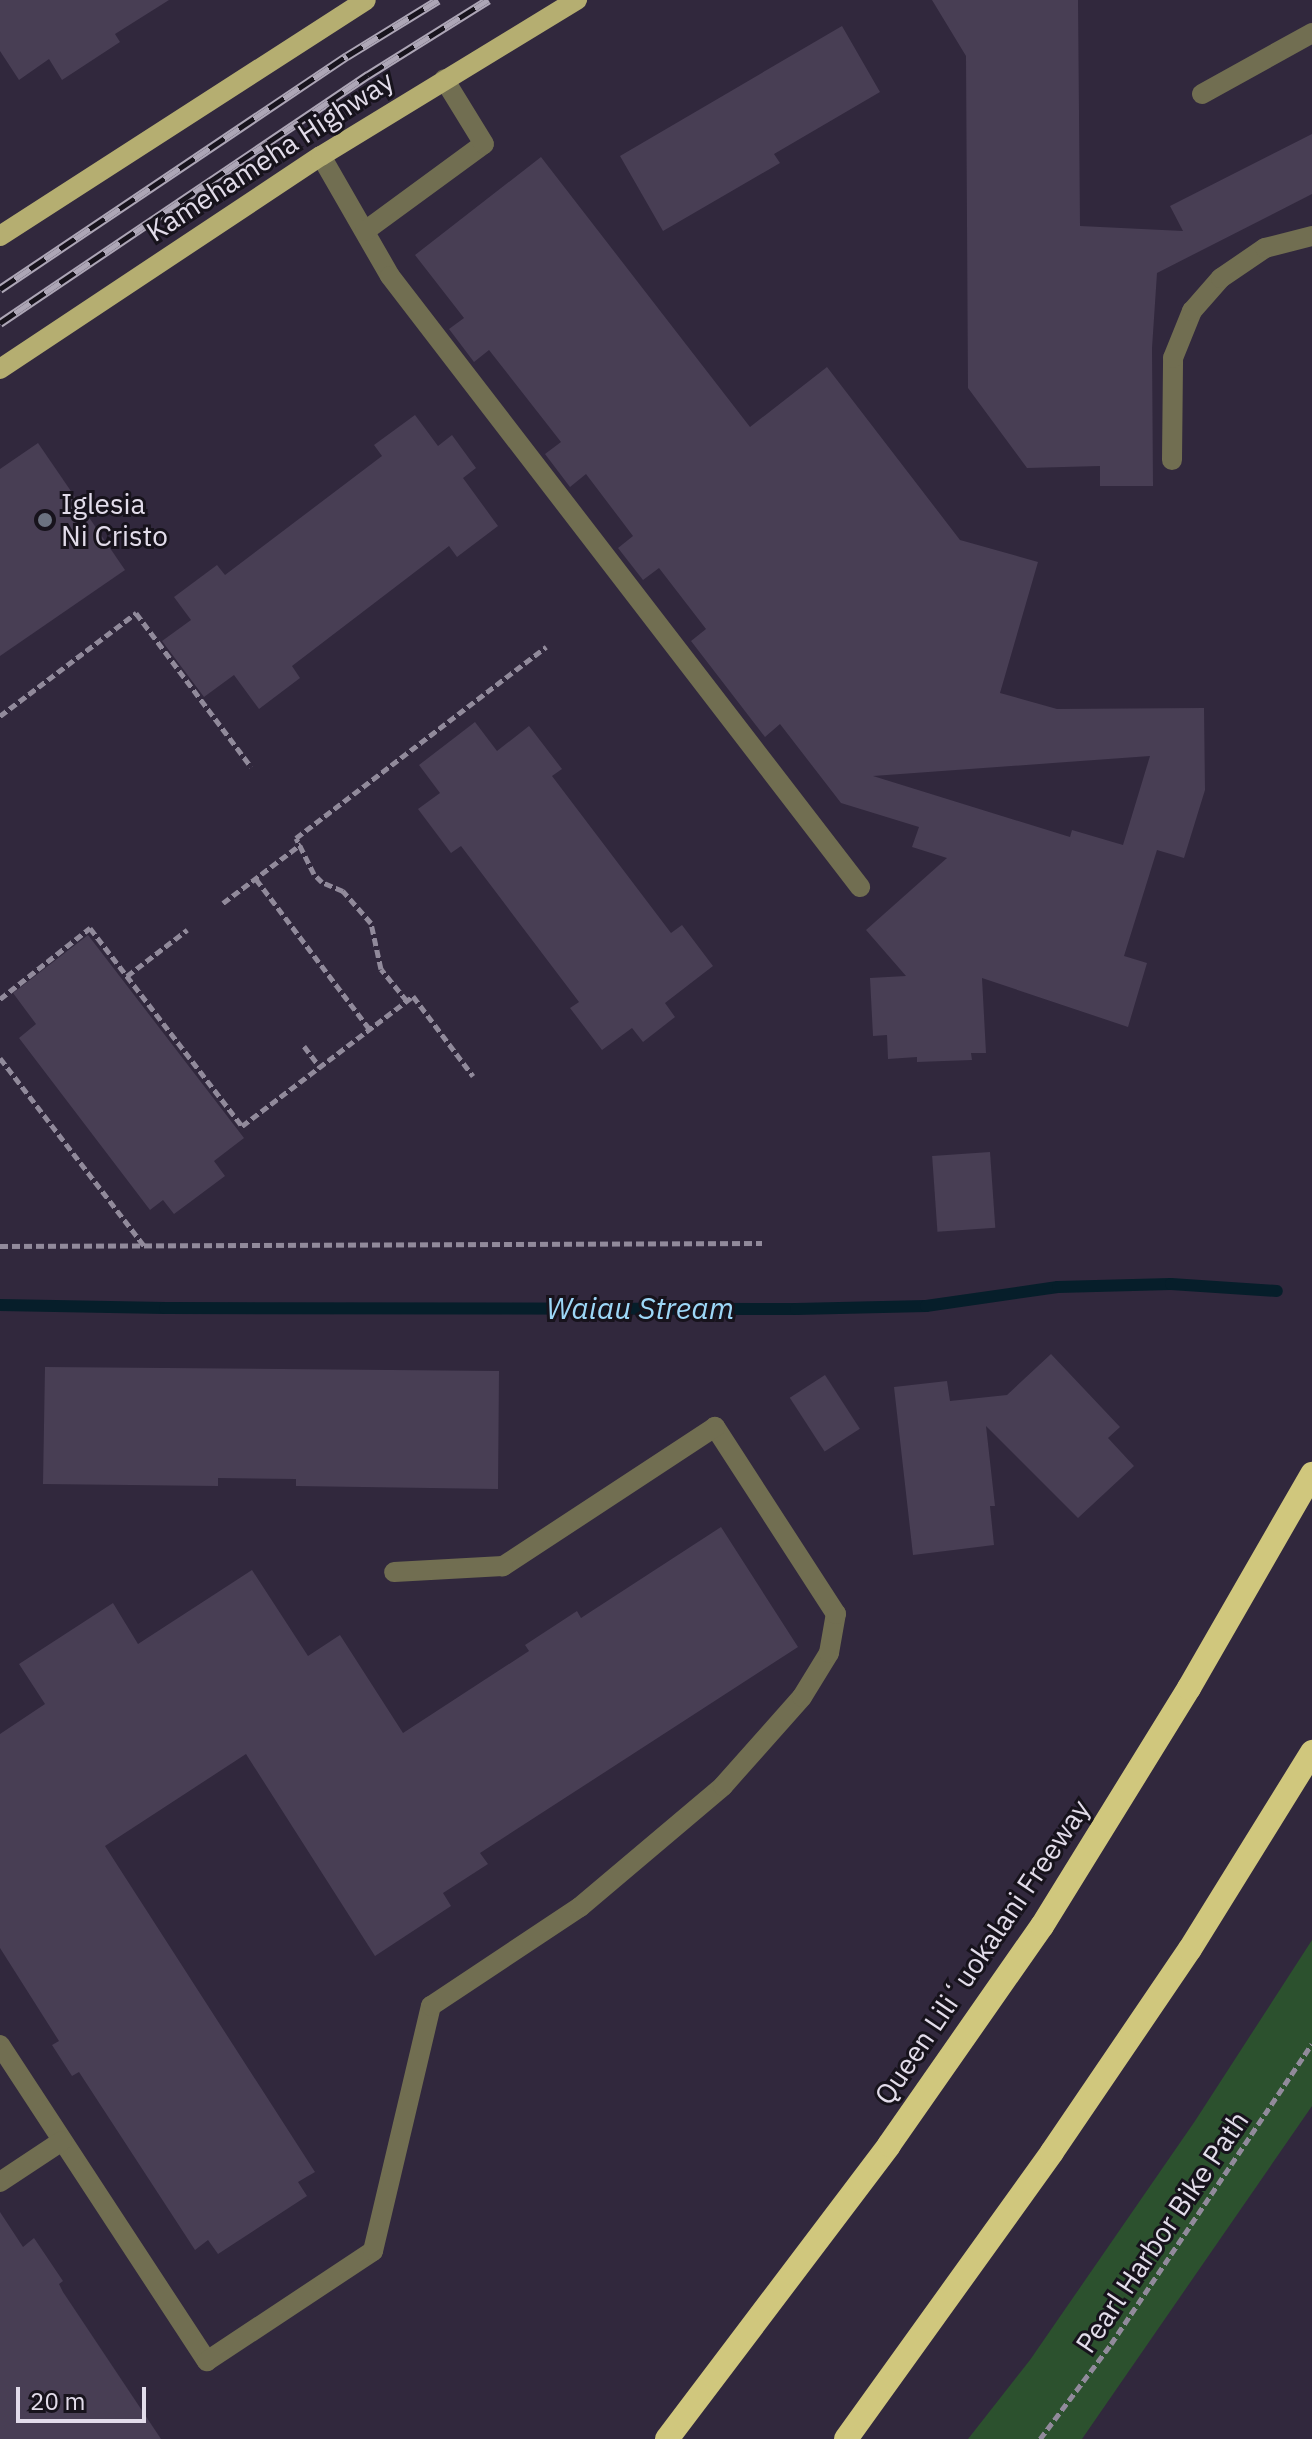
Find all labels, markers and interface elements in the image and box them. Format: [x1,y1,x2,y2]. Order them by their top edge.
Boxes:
street label: Kamehameha Highway [140,64,400,248]
place label: Iglesia Ni Cristo [61,487,168,553]
marker: Iglesia Ni Cristo [36,511,54,529]
water label: Waiau Stream [546,1290,734,1326]
street label: Queen Liliʻuokalani Freeway [867,1793,1097,2111]
street label: Pearl Harbor Bike Path [1069,2105,1255,2359]
scale bar [20,2371,150,2421]
text: 20 m [30,2385,85,2417]

